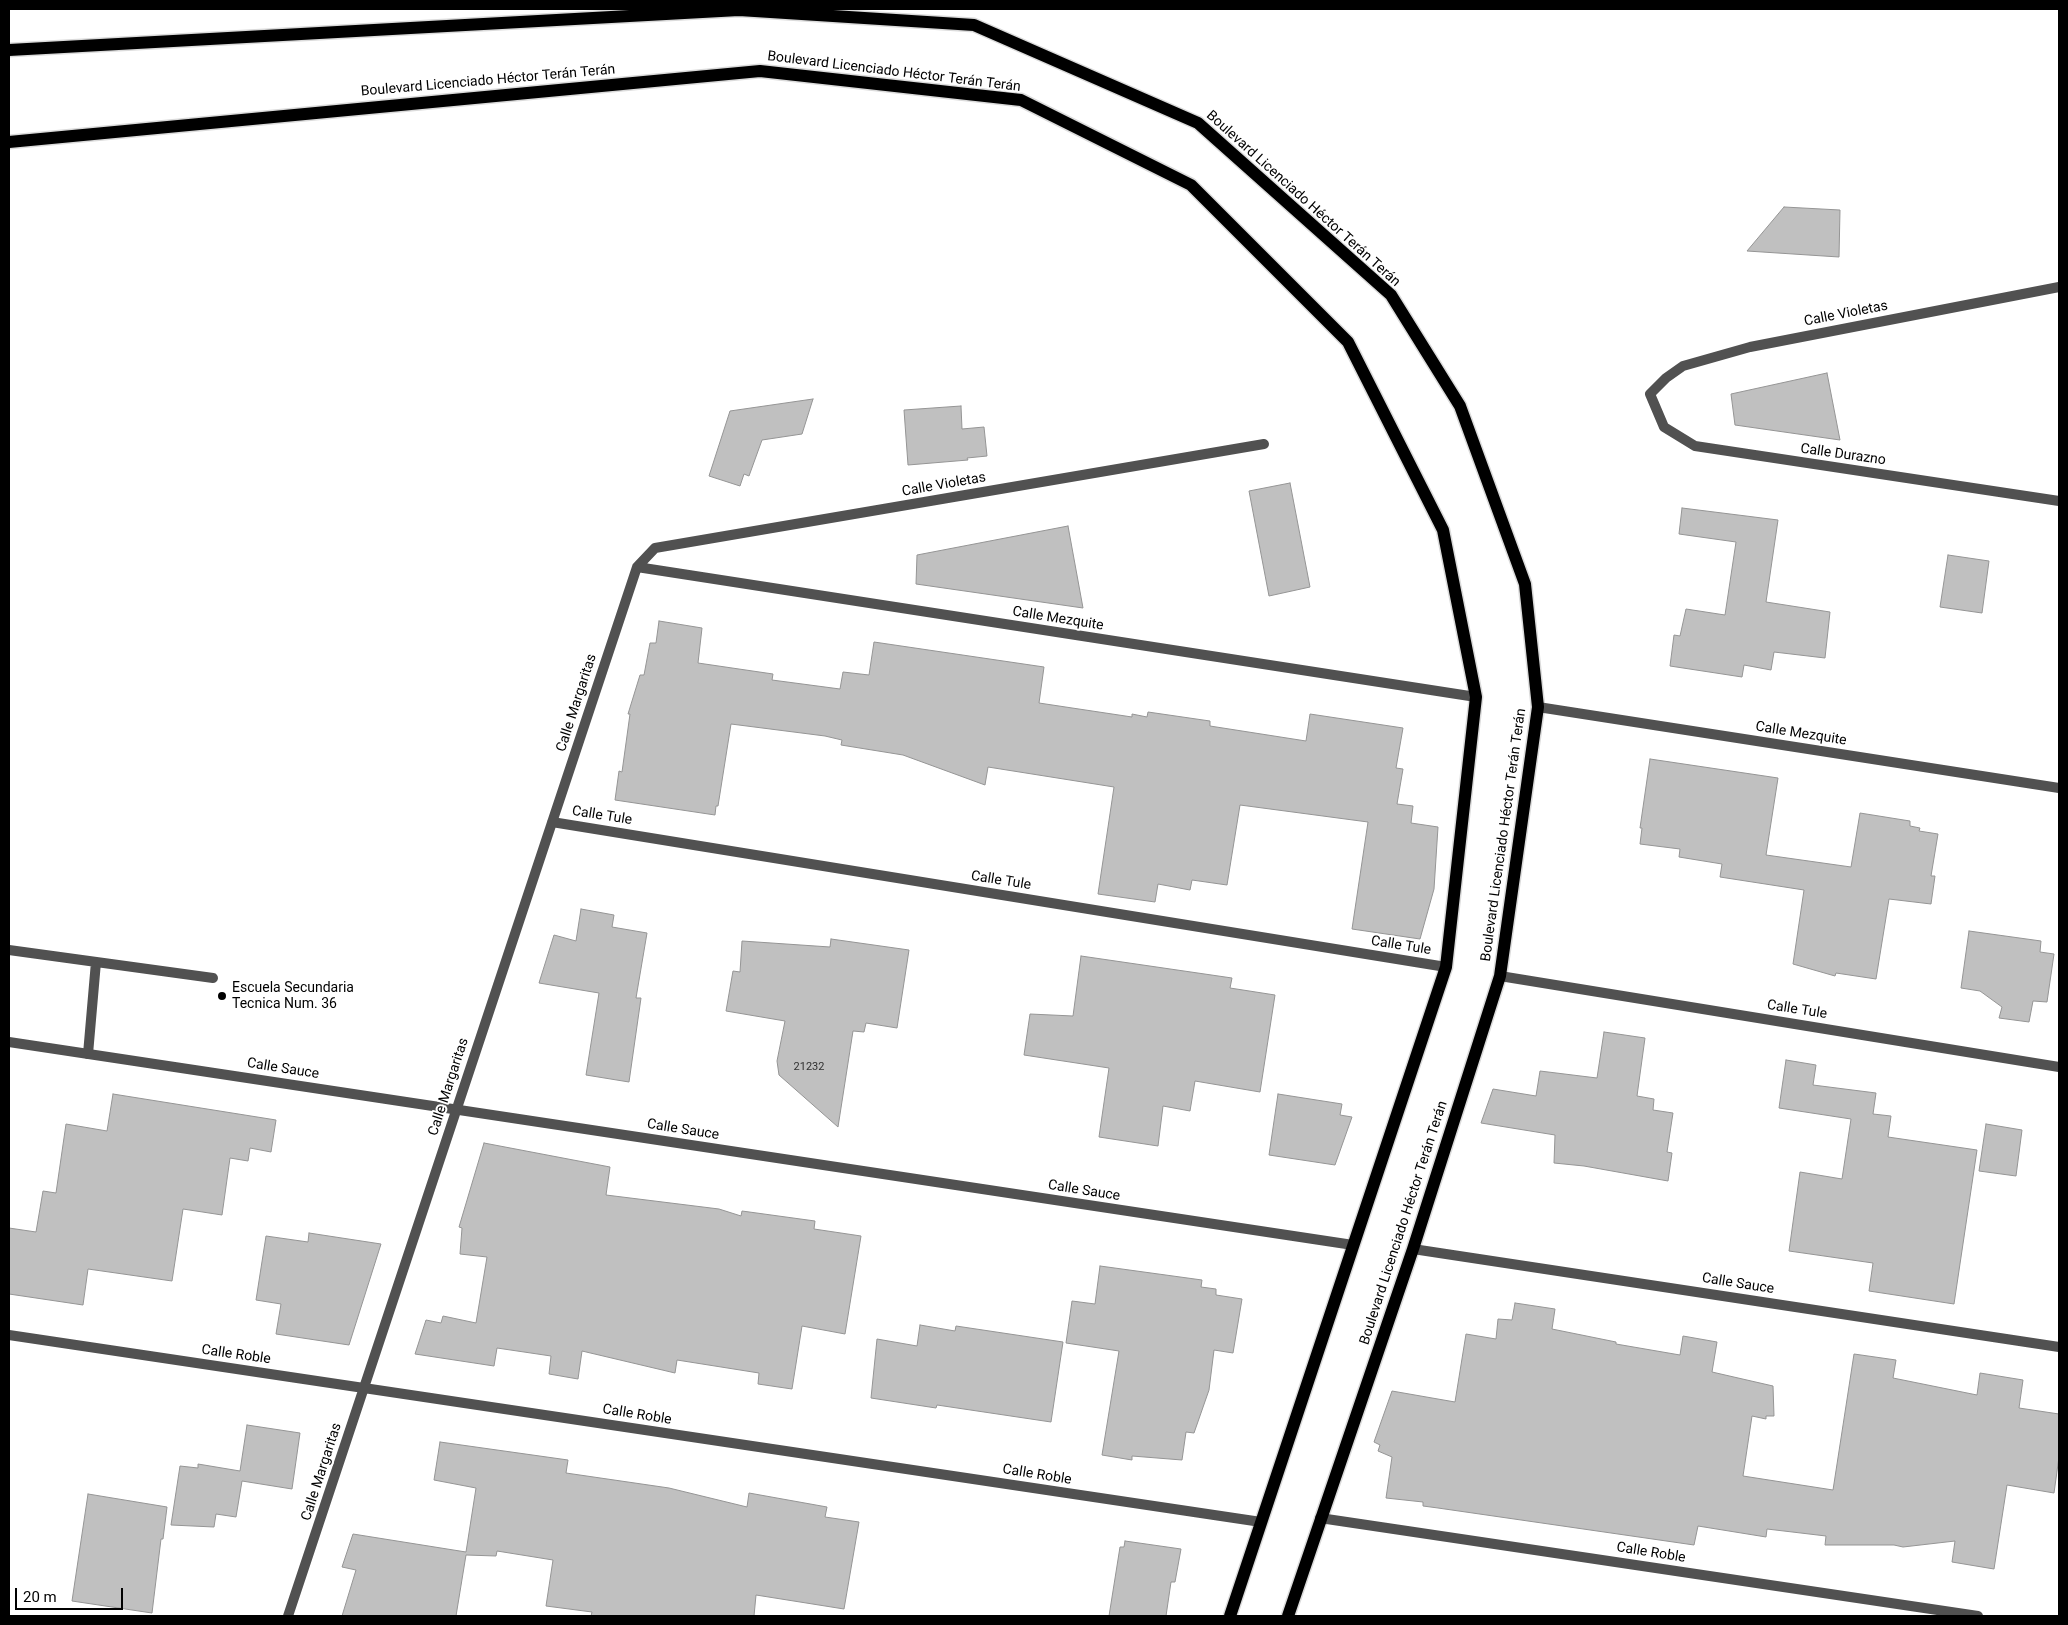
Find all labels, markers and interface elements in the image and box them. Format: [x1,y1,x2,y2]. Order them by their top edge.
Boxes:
street label: Boulevard Licenciado Héctor Terán Terán [766,48,1022,96]
street label: Boulevard Licenciado Héctor Terán Terán [360,62,616,100]
street label: Boulevard Licenciado Héctor Terán Terán [1203,107,1403,291]
street label: Calle Violetas [1803,298,1889,330]
street label: Calle Durazno [1799,441,1887,469]
street label: Calle Violetas [901,469,987,501]
street label: Calle Mezquite [1011,604,1105,634]
street label: Calle Margaritas [553,652,601,754]
street label: Boulevard Licenciado Héctor Terán Terán [1478,707,1530,963]
street label: Calle Mezquite [1754,719,1848,749]
street label: Calle Tule [571,803,633,829]
street label: Calle Tule [970,868,1032,894]
street label: Calle Tule [1370,933,1432,959]
place label: Escuela Secundaria Tecnica Num. 36 [232,980,354,1012]
marker: Escuela Secundaria Tecnica Num. 36 [216,990,228,1002]
street label: Calle Tule [1766,997,1828,1023]
street label: Calle Margaritas [425,1036,473,1138]
street label: Calle Sauce [246,1055,320,1083]
house number: 21232 [794,1060,824,1074]
street label: Boulevard Licenciado Héctor Terán Terán [1357,1099,1451,1347]
street label: Calle Sauce [646,1116,720,1144]
street label: Calle Sauce [1047,1177,1121,1205]
street label: Calle Sauce [1701,1270,1775,1298]
street label: Calle Roble [200,1342,272,1368]
street label: Calle Roble [601,1401,673,1429]
street label: Calle Margaritas [298,1421,346,1523]
street label: Calle Roble [1001,1461,1073,1489]
street label: Calle Roble [1615,1539,1687,1567]
scale bar [18,1578,125,1610]
text: 20 m [23,1588,57,1606]

